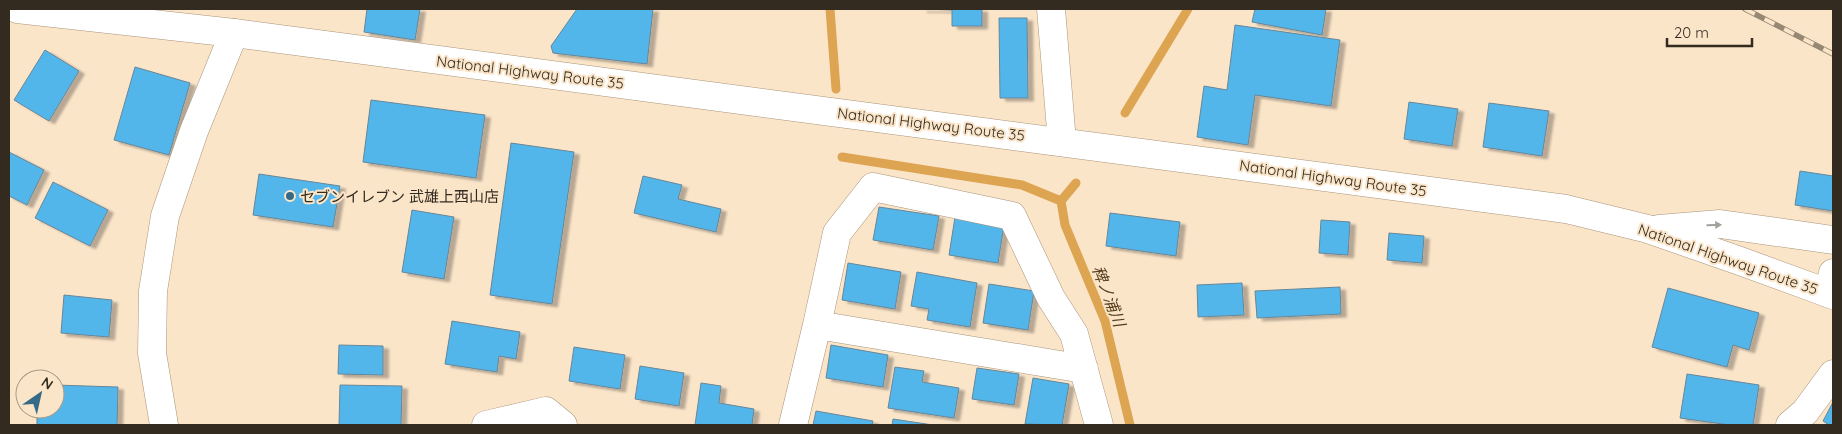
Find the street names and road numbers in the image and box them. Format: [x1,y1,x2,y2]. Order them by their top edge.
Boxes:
street label: National Highway Route 35 [435,51,625,93]
street label: National Highway Route 35 [836,103,1026,145]
street label: National Highway Route 35 [1238,155,1428,201]
street label: National Highway Route 35 [1636,219,1820,299]

